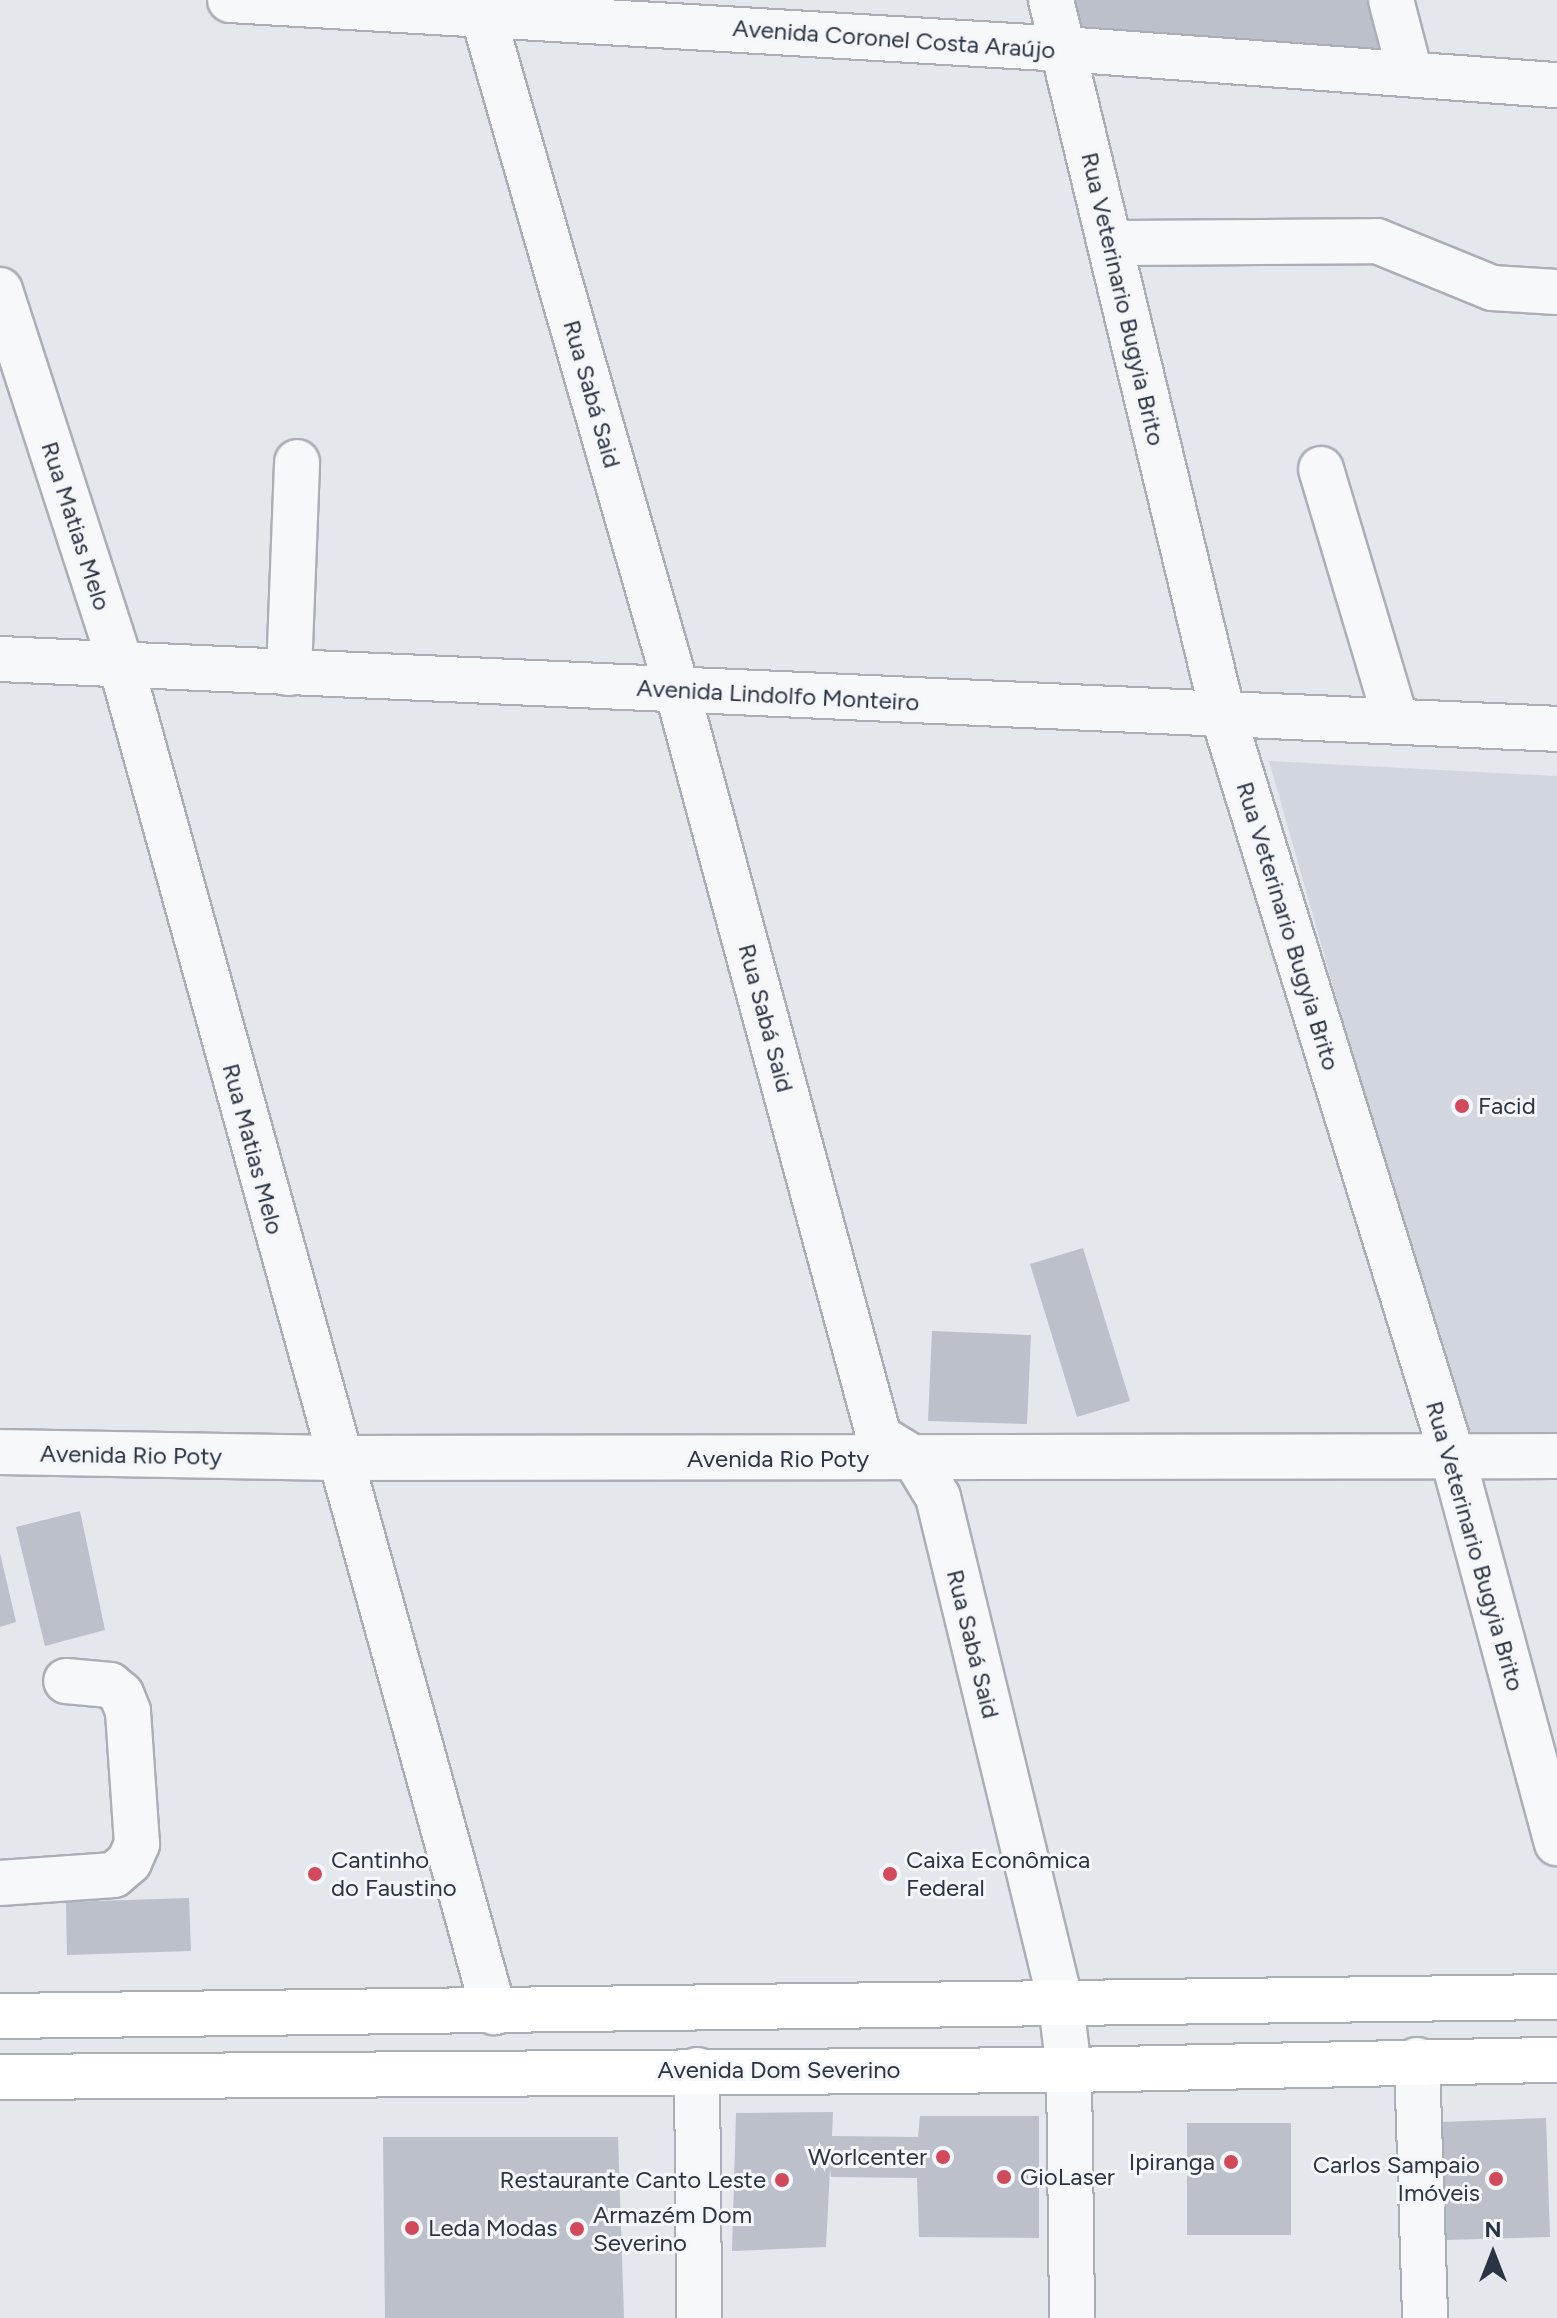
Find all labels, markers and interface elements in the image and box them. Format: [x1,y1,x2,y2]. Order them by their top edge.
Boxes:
street label: Avenida Coronel Costa Araújo [732,13,1056,65]
street label: Rua Veterinario Bugyia Brito [1075,150,1171,448]
street label: Rua Sabá Said [557,317,627,471]
street label: Rua Matias Melo [35,438,117,614]
street label: Avenida Lindolfo Monteiro [636,673,920,717]
street label: Rua Veterinario Bugyia Brito [1230,778,1346,1074]
street label: Rua Sabá Said [732,941,800,1095]
street label: Rua Matias Melo [216,1060,290,1238]
place label: Facid [1478,1092,1536,1120]
marker: Facid [1453,1097,1471,1115]
street label: Rua Veterinario Bugyia Brito [1420,1398,1530,1694]
street label: Avenida Rio Poty [40,1439,222,1471]
street label: Avenida Rio Poty [687,1445,869,1473]
street label: Rua Sabá Said [941,1567,1005,1721]
place label: Cantinho do Faustino [331,1846,457,1902]
place label: Caixa Econômica Federal [906,1846,1090,1902]
marker: Cantinho do Faustino [306,1865,324,1883]
marker: Caixa Econômica Federal [881,1865,899,1883]
street label: Avenida Dom Severino [657,2056,901,2084]
place label: Worlcenter [808,2143,927,2171]
marker: Worlcenter [934,2148,952,2166]
place label: Ipiranga [1129,2148,1215,2176]
place label: Carlos Sampaio Imóveis [1313,2151,1480,2207]
marker: Ipiranga [1222,2153,1240,2171]
place label: GioLaser [1020,2163,1115,2191]
place label: Restaurante Canto Leste [500,2166,766,2194]
marker: GioLaser [995,2168,1013,2186]
marker: Carlos Sampaio Imóveis [1487,2170,1505,2188]
marker: Restaurante Canto Leste [773,2171,791,2189]
place label: Armazém Dom Severino [593,2201,752,2257]
place label: Leda Modas [428,2214,558,2242]
north arrow [1453,2214,1533,2294]
text: N [1484,2216,1502,2243]
marker: Leda Modas [403,2219,421,2237]
marker: Armazém Dom Severino [568,2220,586,2238]

